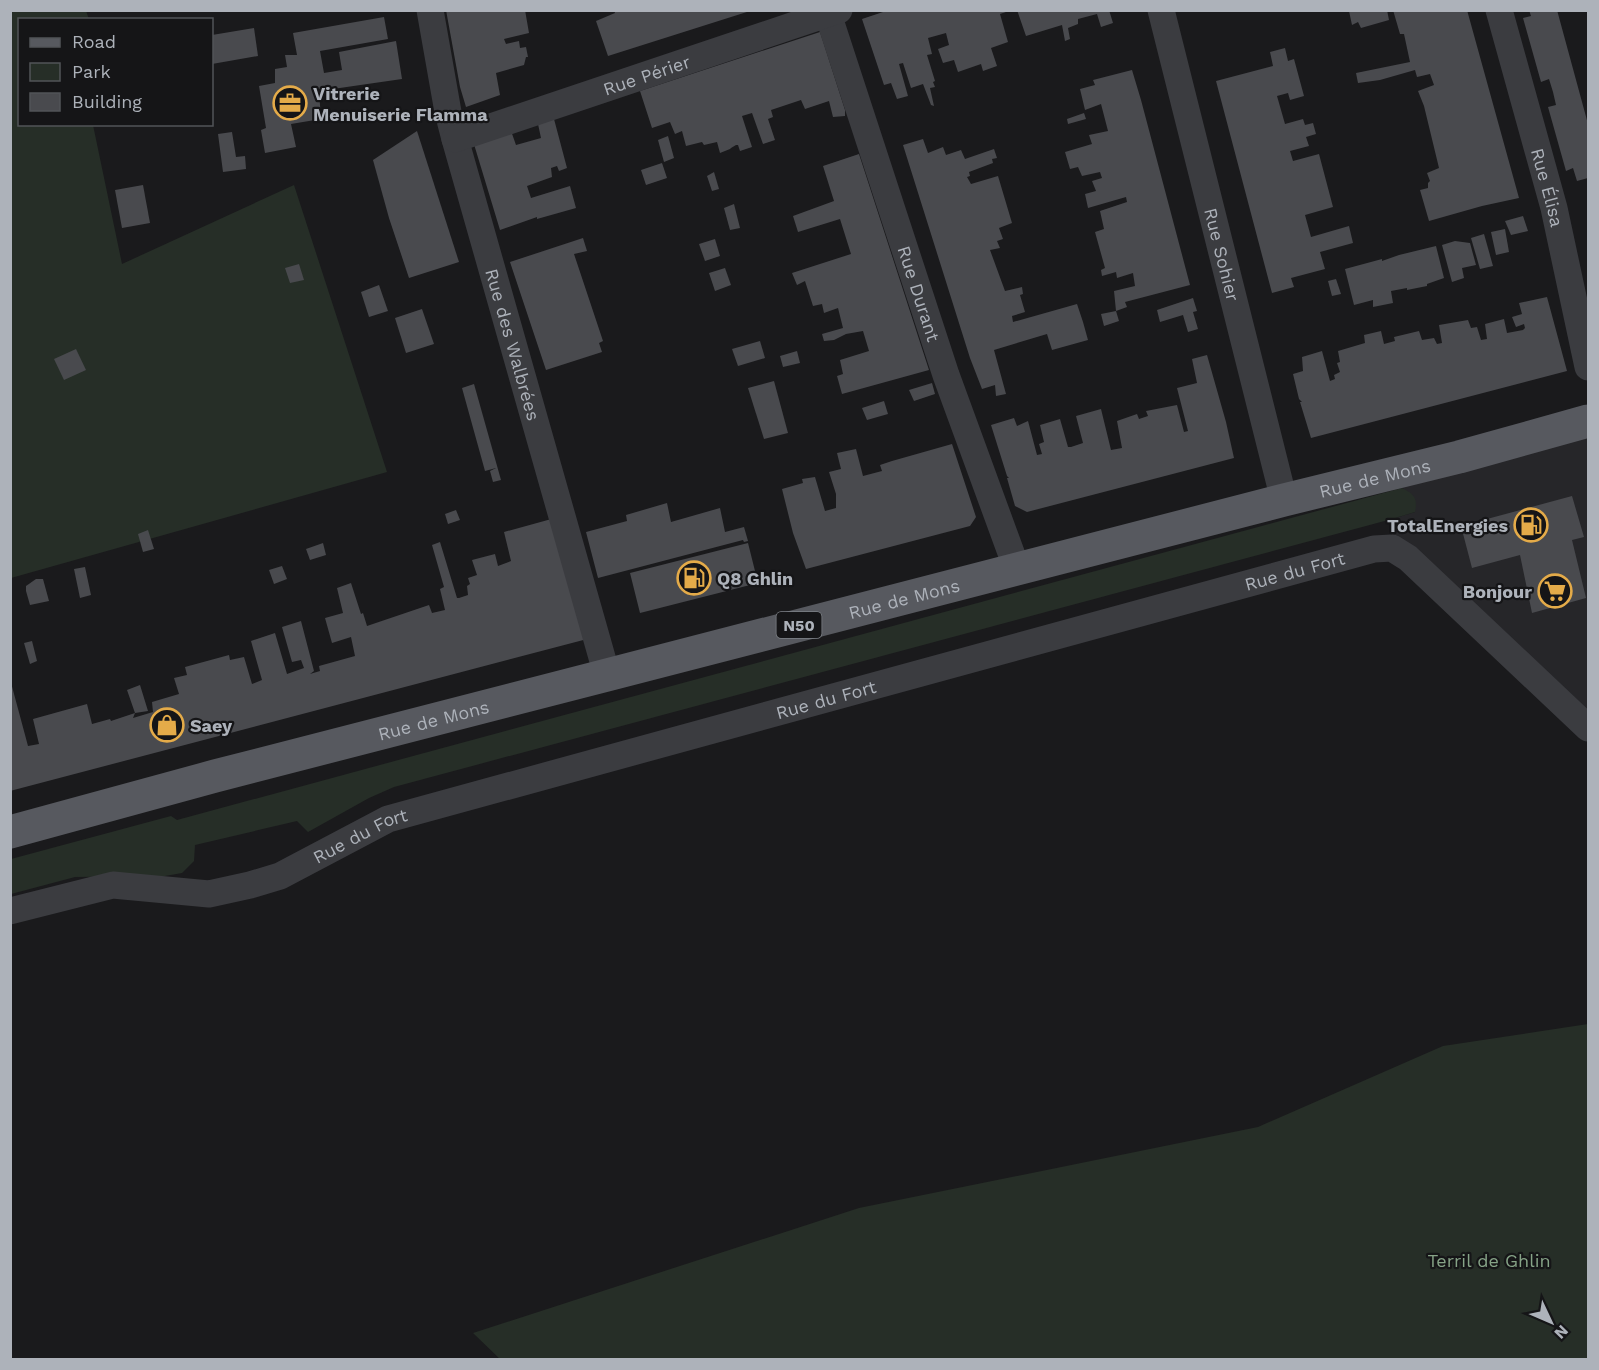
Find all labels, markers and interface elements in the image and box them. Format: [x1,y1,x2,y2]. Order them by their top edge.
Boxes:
legend [18,18,213,126]
text: Road [72,31,116,52]
street label: Rue Périer [600,50,693,99]
text: Park [72,61,111,82]
place label: Vitrerie Menuiserie Flamma [313,83,488,125]
office icon: Vitrerie Menuiserie Flamma [272,85,308,121]
text: Building [72,91,142,112]
street label: Rue Élisa [1527,145,1568,229]
street label: Rue Sohier [1201,206,1244,303]
street label: Rue Durant [894,243,945,344]
street label: Rue des Walbrées [482,266,545,423]
street label: Rue de Mons [1317,454,1433,501]
fuel station icon: TotalEnergies [1513,507,1549,543]
place label: TotalEnergies [1387,515,1508,536]
street label: Rue du Fort [1242,547,1348,595]
fuel station icon: Q8 Ghlin [676,560,712,596]
place label: Q8 Ghlin [717,568,793,589]
supermarket icon: Bonjour [1537,573,1573,609]
street label: Rue de Mons [846,574,962,623]
place label: Bonjour [1463,581,1532,602]
road number: N50 [776,612,822,638]
street label: Rue du Fort [773,675,879,723]
street label: Rue de Mons [376,695,491,744]
shop icon: Saey [149,707,185,743]
place label: Saey [190,715,233,736]
street label: Rue du Fort [309,804,410,867]
park label: Terril de Ghlin [1427,1250,1551,1271]
north arrow [1521,1292,1581,1352]
text: N [1550,1321,1572,1343]

